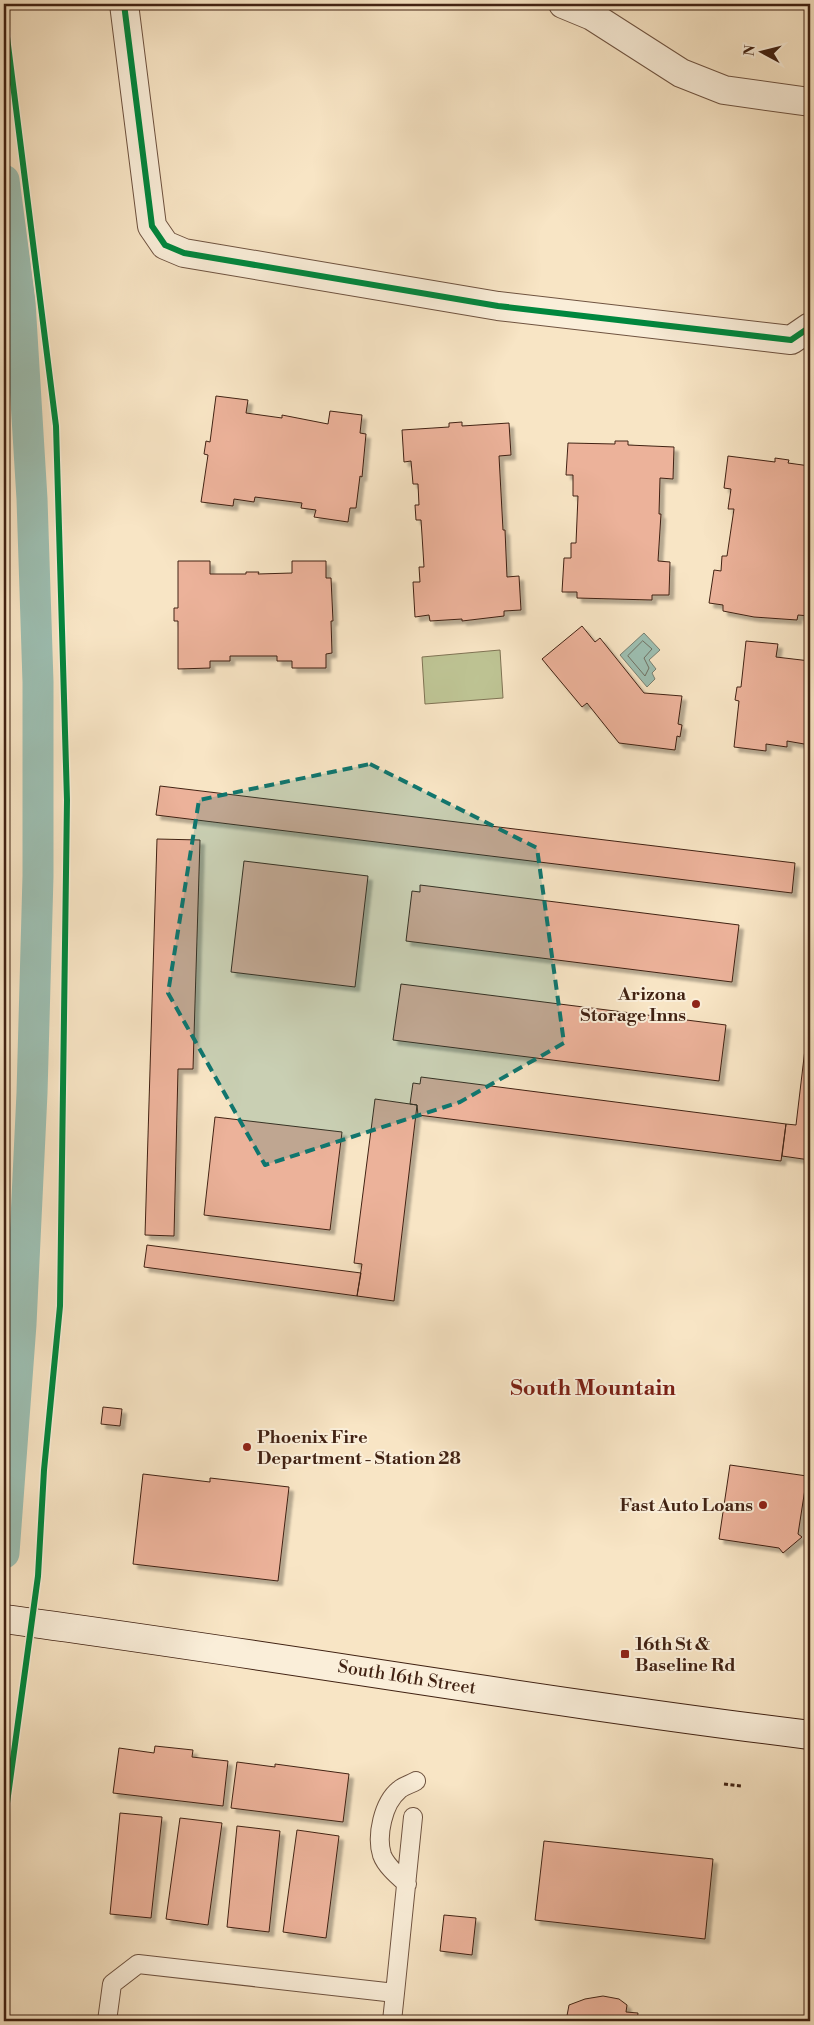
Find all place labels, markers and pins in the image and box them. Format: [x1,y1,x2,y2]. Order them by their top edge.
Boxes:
place label: Arizona Storage Inns [580,983,686,1027]
marker: Arizona Storage Inns [690,998,702,1010]
place label: Phoenix Fire Department - Station 28 [257,1426,461,1470]
marker: Phoenix Fire Department - Station 28 [241,1441,253,1453]
place label: Fast Auto Loans [620,1494,753,1517]
marker: Fast Auto Loans [757,1499,769,1511]
place label: 16th St & Baseline Rd [635,1633,736,1677]
marker: 16th St & Baseline Rd [619,1648,631,1660]

